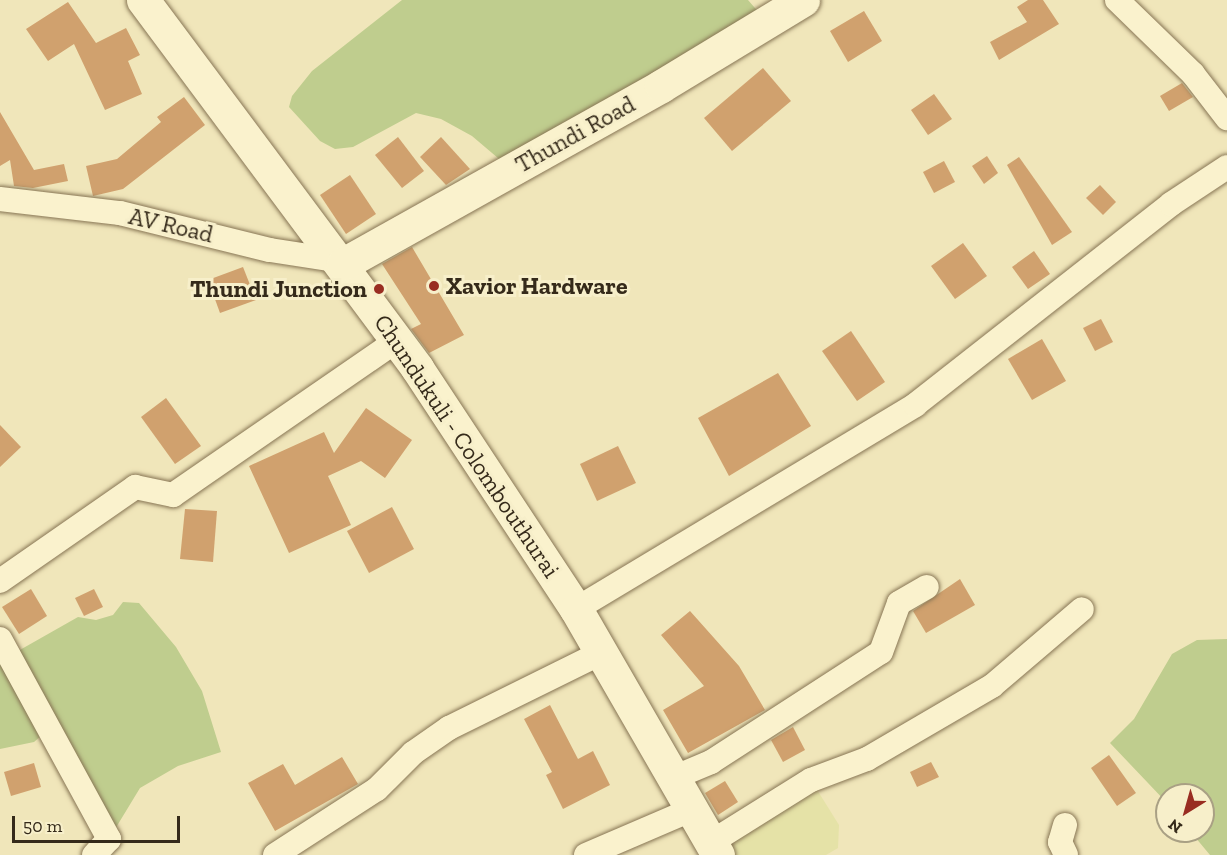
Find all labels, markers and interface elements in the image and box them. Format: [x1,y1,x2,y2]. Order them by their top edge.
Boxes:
street label: Thundi Road [510,89,640,179]
street label: AV Road [126,201,216,249]
place label: Xavior Hardware [446,272,628,300]
place label: Thundi Junction [190,275,367,303]
marker: Xavior Hardware [427,279,441,293]
marker: Thundi Junction [372,282,386,296]
street label: Chundukuli - Colombouthurai [368,309,566,583]
north arrow [1155,783,1215,843]
scale bar [15,804,183,842]
text: 50 m [23,815,62,837]
text: N [1164,815,1186,837]

